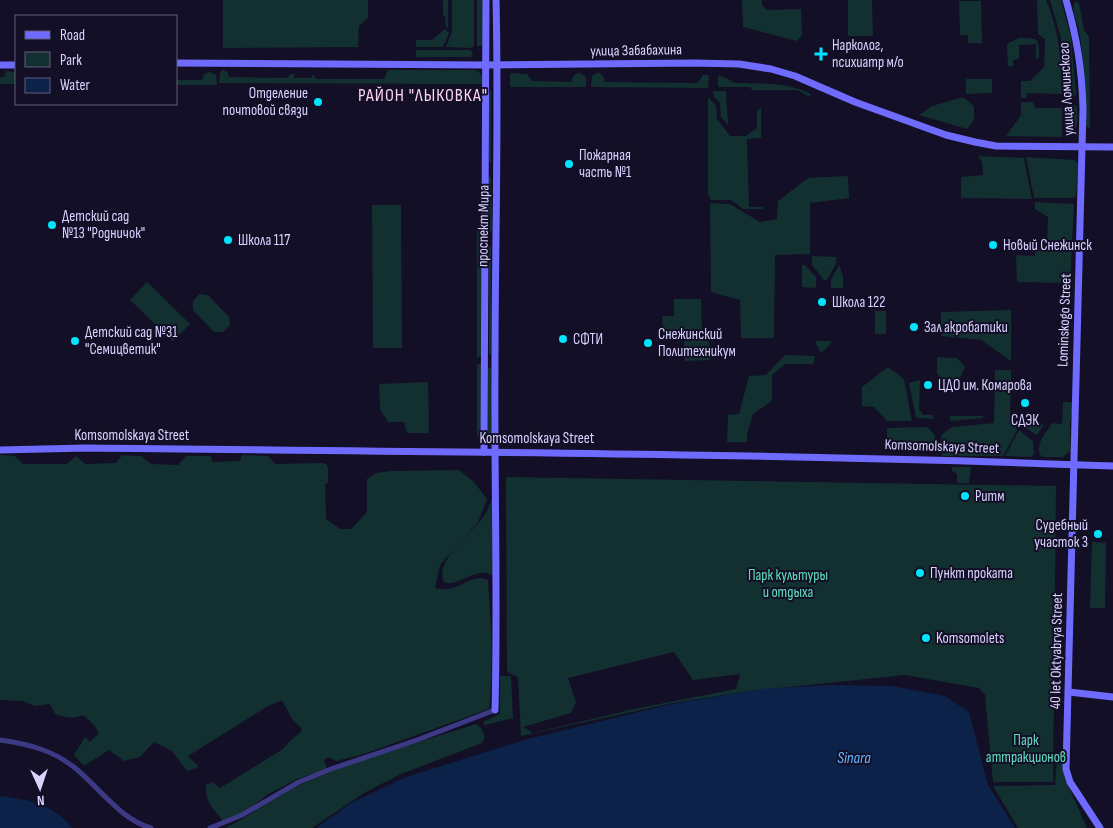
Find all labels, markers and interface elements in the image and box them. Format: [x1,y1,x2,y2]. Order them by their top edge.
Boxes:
legend [15,15,178,105]
text: Road [60,26,85,45]
place label: Нарколог, психиатр м/о [832,36,904,72]
street label: улица Забабахина [590,40,682,61]
street label: улица Ломинского [1055,42,1078,136]
marker: Нарколог, психиатр м/о [814,47,828,61]
text: Park [60,51,82,70]
text: Water [60,76,91,95]
place label: Отделение почтовой связи [223,84,308,120]
district label: РАЙОН "ЛЫКОВКА" [358,85,488,106]
marker: Отделение почтовой связи [312,96,324,108]
place label: Пожарная часть №1 [579,146,632,182]
marker: Пожарная часть №1 [563,158,575,170]
street label: проспект Мира [473,185,494,267]
place label: Детский сад №13 "Родничок" [62,207,145,243]
marker: Детский сад №13 "Родничок" [46,219,58,231]
place label: Школа 117 [238,231,290,250]
marker: Школа 117 [222,234,234,246]
place label: Новый Снежинск [1003,236,1092,255]
marker: Новый Снежинск [987,239,999,251]
street label: Lominskogo Street [1053,272,1076,367]
place label: Школа 122 [832,293,885,312]
marker: Школа 122 [816,296,828,308]
place label: Зал акробатики [924,318,1008,337]
marker: Зал акробатики [908,321,920,333]
place label: Детский сад №31 "Семицветик" [85,323,178,359]
place label: Снежинский Политехникум [658,325,736,361]
place label: СФТИ [573,330,603,349]
marker: СФТИ [557,333,569,345]
marker: Детский сад №31 "Семицветик" [69,335,81,347]
marker: Снежинский Политехникум [642,337,654,349]
place label: ЦДО им. Комарова [938,376,1032,395]
marker: ЦДО им. Комарова [922,379,934,391]
marker: СДЭК [1019,397,1031,409]
place label: СДЭК [1011,411,1039,430]
street label: Komsomolskaya Street [75,426,190,445]
street label: Komsomolskaya Street [480,429,595,448]
street label: Komsomolskaya Street [884,435,1000,458]
place label: Ритм [975,487,1005,506]
marker: Ритм [959,490,971,502]
place label: Судебный участок 3 [1034,516,1088,552]
marker: Судебный участок 3 [1092,528,1104,540]
place label: Пункт проката [930,564,1013,583]
park label: Парк культуры и отдыха [748,566,828,602]
marker: Пункт проката [914,567,926,579]
street label: 40 let Oktyabrya Street [1046,592,1067,709]
place label: Komsomolets [936,629,1004,648]
marker: Komsomolets [920,632,932,644]
park label: Парк аттракционов [986,731,1066,767]
water label: Sinara [837,749,871,768]
north arrow [15,763,65,813]
text: N [36,792,45,809]

